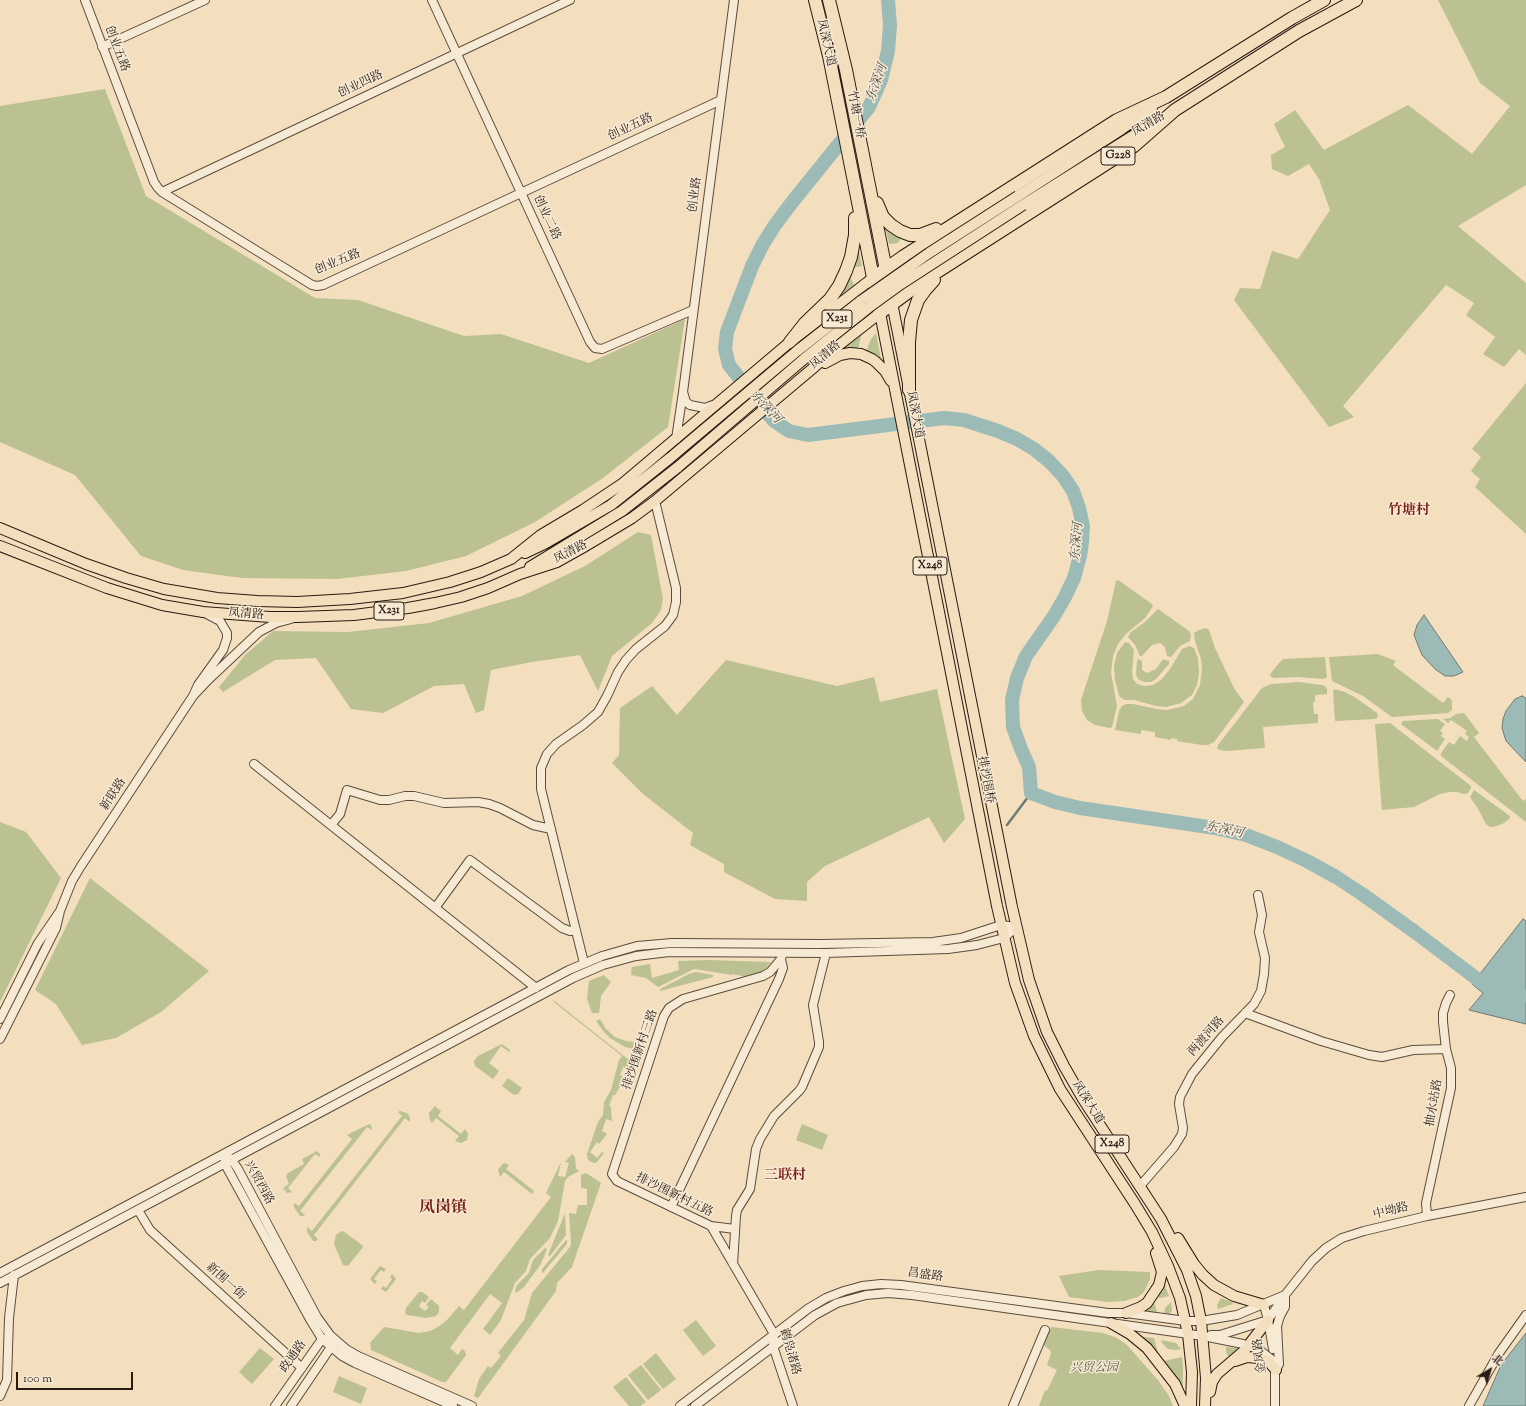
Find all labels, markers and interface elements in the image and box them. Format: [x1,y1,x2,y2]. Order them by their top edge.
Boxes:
street label: 凤深大道 [813,18,837,68]
street label: 创业五路 [101,24,131,74]
water label: 东深河 [864,62,892,104]
street label: 创业四路 [336,68,386,102]
street label: 竹塘一桥 [843,90,867,140]
street label: 凤清路 [1130,110,1168,140]
street label: 创业五路 [606,111,656,145]
road number: G228 [1101,147,1135,165]
street label: 创业路 [687,176,705,214]
street label: 创业二路 [529,193,563,243]
street label: 创业五路 [313,247,363,279]
road number: X231 [822,310,852,328]
street label: 凤清路 [808,339,844,373]
water label: 东深河 [746,388,784,428]
street label: 凤深大道 [902,390,926,440]
district label: 竹塘村 [1388,504,1430,520]
water label: 东深河 [1069,522,1087,562]
street label: 凤清路 [552,538,590,568]
road number: X248 [913,557,947,575]
road number: X231 [374,602,404,620]
street label: 凤清路 [228,607,264,623]
street label: 排沙围桥 [973,755,997,805]
street label: 新联路 [98,776,130,814]
water label: 东深河 [1203,819,1245,843]
street label: 排沙围新村三路 [621,1008,661,1092]
street label: 两渡河路 [1186,1014,1228,1060]
street label: 抽水站路 [1424,1078,1446,1128]
street label: 凤深大道 [1068,1079,1106,1127]
road number: X248 [1095,1135,1129,1153]
street label: 兴贸西路 [240,1159,276,1207]
district label: 三联村 [764,1169,806,1185]
street label: 排沙围新村五路 [633,1171,715,1221]
district label: 凤岗镇 [419,1199,467,1219]
street label: 中坳路 [1372,1201,1410,1223]
street label: 新围一街 [202,1261,248,1303]
street label: 昌盛路 [906,1266,944,1286]
street label: 鹤凫渚路 [775,1327,803,1377]
street label: 金凤路 [1252,1337,1270,1375]
street label: 政通路 [278,1338,310,1376]
north arrow [1470,1350,1510,1390]
text: 北 [1488,1351,1507,1370]
park label: 兴贸公园 [1070,1362,1118,1376]
scale bar [18,1364,135,1390]
text: 100 m [23,1370,52,1388]

